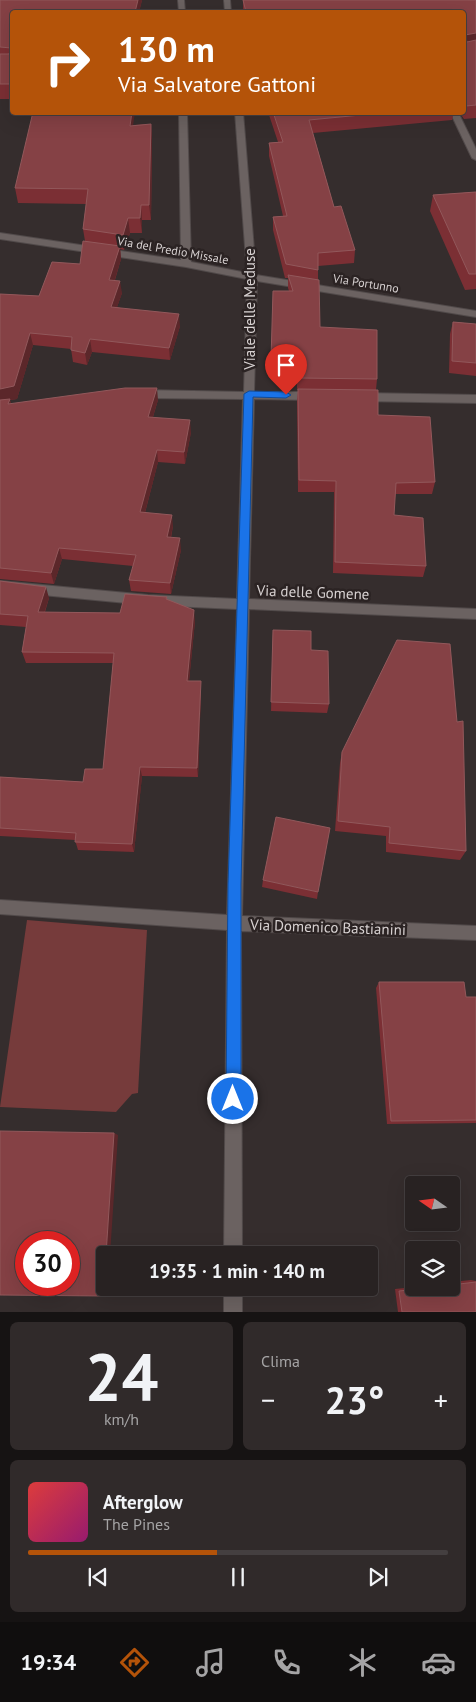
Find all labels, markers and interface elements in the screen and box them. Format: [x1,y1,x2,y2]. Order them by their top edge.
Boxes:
text: 130 m [118,26,215,72]
icon: right [35,30,100,95]
text: Via Salvatore Gattoni [118,70,316,98]
street label: Via del Predio Missale [115,233,230,267]
street label: Viale delle Meduse [240,248,259,371]
street label: Via Portunno [331,270,400,296]
pin [265,344,307,395]
icon: arrive [272,351,300,379]
street label: Via delle Gomene [255,581,370,603]
street label: Via Domenico Bastianini [249,915,406,939]
position arrow [206,1072,258,1124]
north arrow [405,1176,460,1231]
map controls [405,1176,460,1296]
speed limit sign: 30 [15,1231,80,1296]
button: layers [405,1241,460,1296]
text: 19:35 · 1 min · 140 m [149,1259,325,1283]
text: 24 [85,1334,158,1418]
text: Clima [261,1351,300,1371]
text: 23° [325,1375,384,1424]
text: − [261,1381,275,1418]
text: + [434,1381,448,1418]
text: km/h [104,1409,139,1429]
text: Afterglow [103,1490,183,1514]
text: The Pines [103,1514,170,1534]
icon: previous [84,1563,112,1591]
icon: pause [224,1563,252,1591]
icon: next [364,1563,392,1591]
icon: directions [117,1645,152,1680]
icon: music [193,1645,228,1680]
icon: phone [269,1645,304,1680]
icon: climate [345,1645,380,1680]
icon: car [421,1645,456,1680]
text: 19:34 [20,1648,76,1676]

